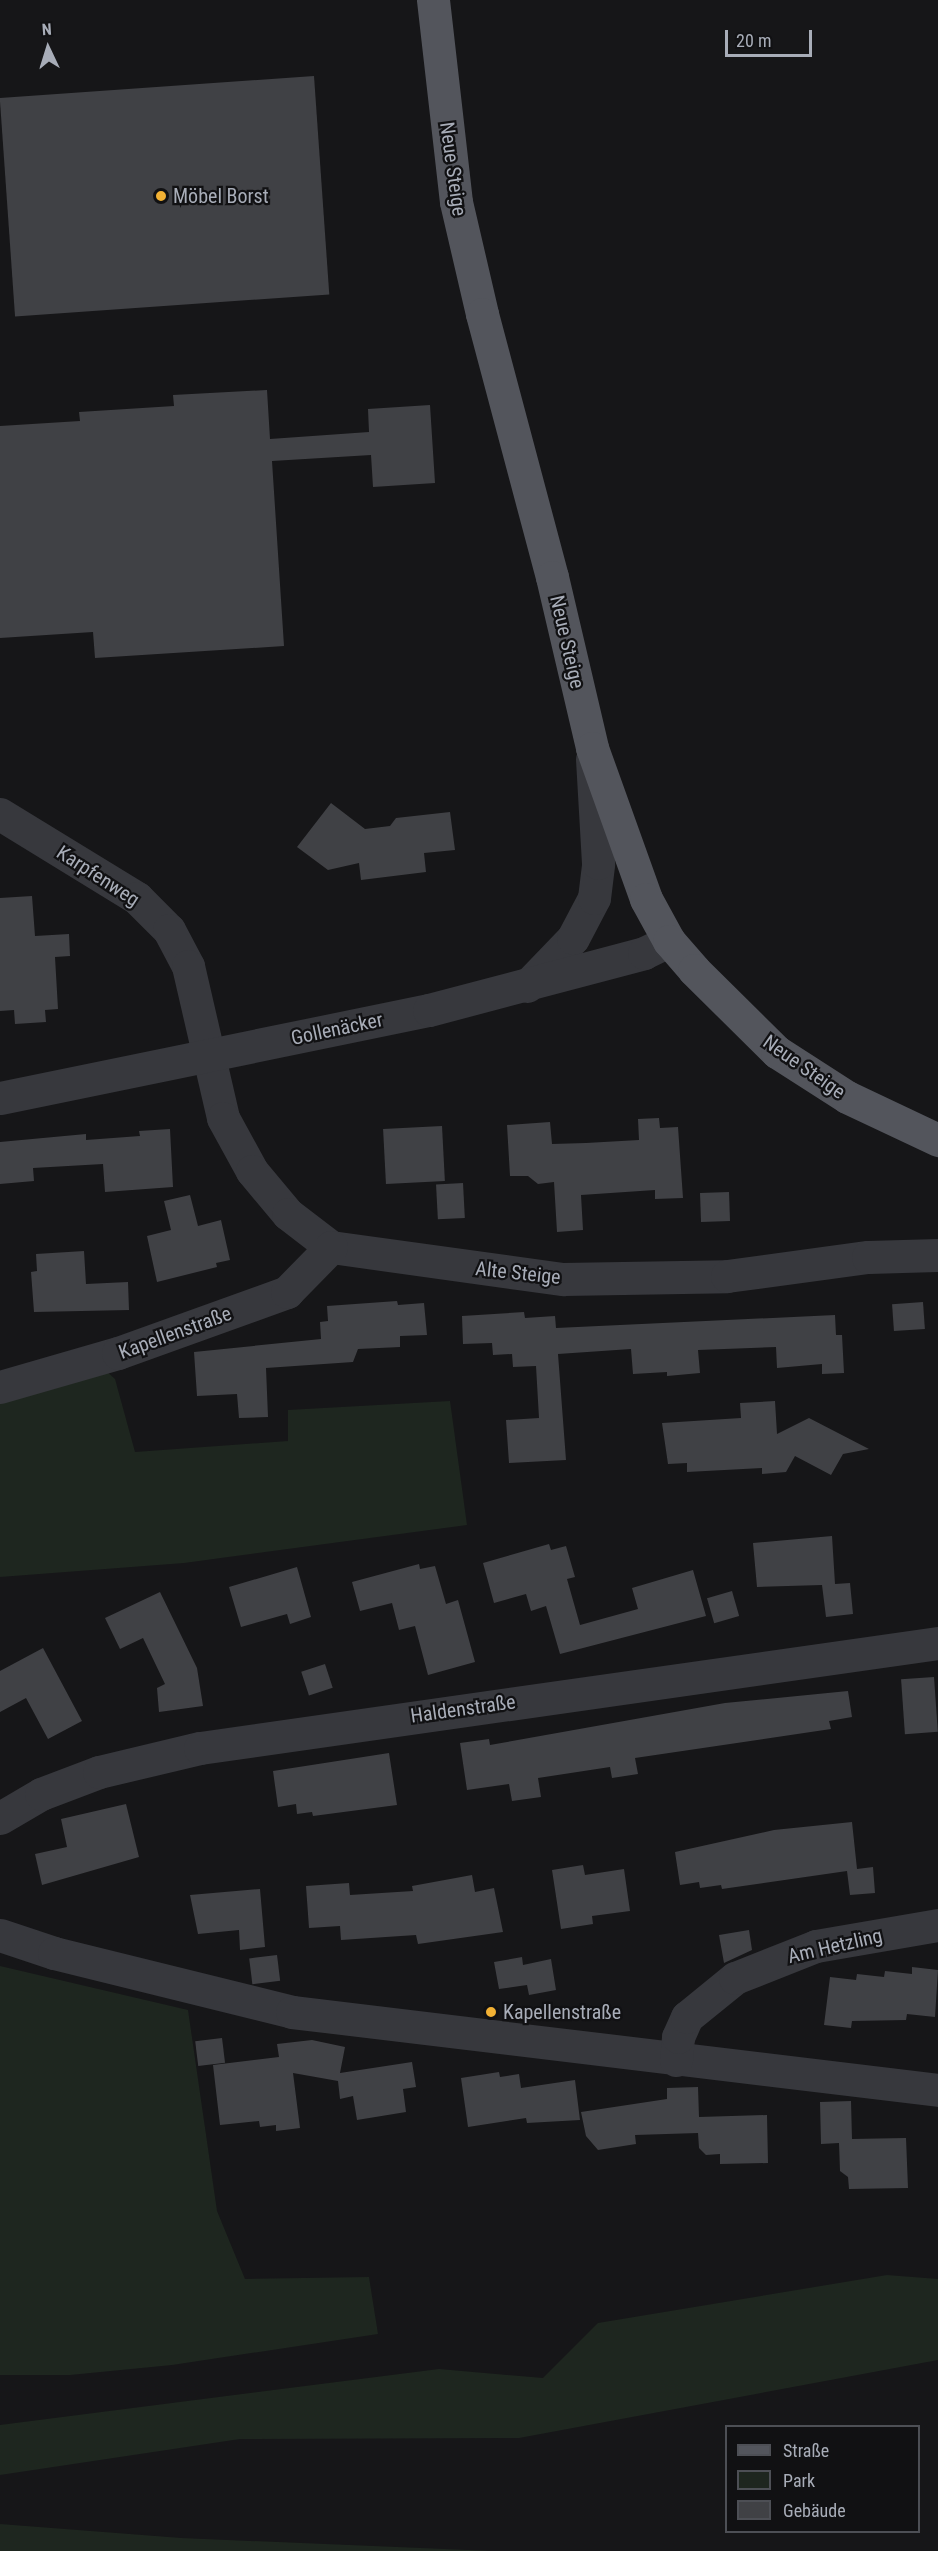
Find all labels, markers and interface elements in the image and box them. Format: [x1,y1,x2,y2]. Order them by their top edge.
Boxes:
north arrow [18,18,78,78]
scale bar [728,18,815,56]
text: N [41,20,52,39]
text: 20 m [736,30,771,51]
street label: Neue Steige [435,120,471,218]
place label: Möbel Borst [173,184,269,208]
marker: Möbel Borst [154,189,168,203]
street label: Neue Steige [545,593,589,691]
street label: Karpfenweg [52,840,144,912]
street label: Gollenäcker [289,1008,385,1050]
street label: Neue Steige [758,1030,850,1104]
street label: Alte Steige [474,1257,562,1289]
street label: Kapellenstraße [115,1302,235,1364]
street label: Haldenstraße [409,1690,517,1728]
street label: Am Hetzling [785,1923,885,1969]
place label: Kapellenstraße [503,2000,621,2024]
marker: Kapellenstraße [484,2005,498,2019]
legend [725,2425,920,2533]
text: Straße [783,2440,829,2461]
text: Park [783,2470,815,2491]
text: Gebäude [783,2500,846,2521]

